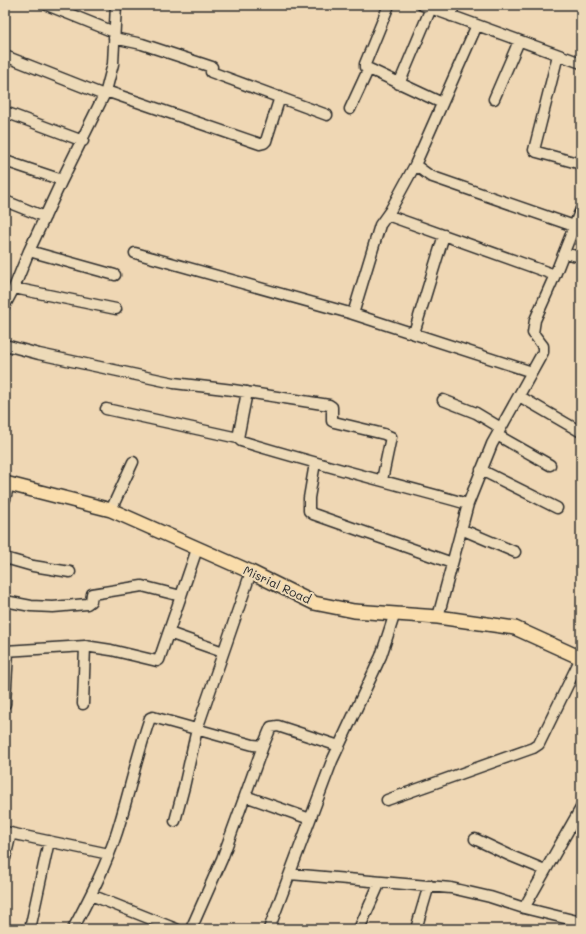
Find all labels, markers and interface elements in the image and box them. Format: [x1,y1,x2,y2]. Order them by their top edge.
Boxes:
street label: Misrial Road [241,561,314,607]

